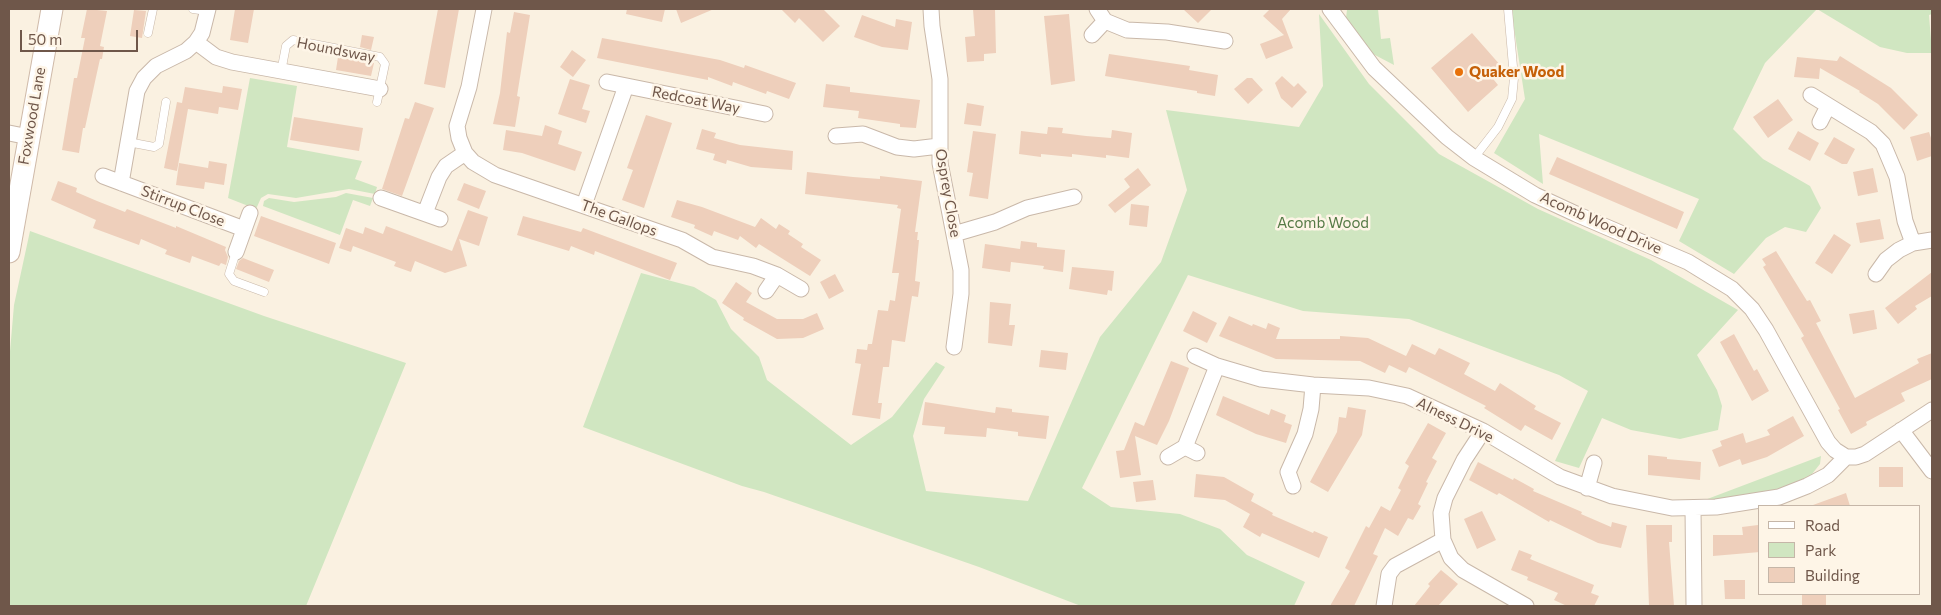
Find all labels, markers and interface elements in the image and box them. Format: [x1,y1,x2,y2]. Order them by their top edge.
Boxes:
scale bar [22,20,140,52]
text: 50 m [28,30,62,48]
street label: Houndsway [295,34,377,66]
place label: Quaker Wood [1469,63,1564,81]
street label: Foxwood Lane [15,66,49,166]
marker: Quaker Wood [1453,66,1465,78]
street label: Redcoat Way [650,83,742,117]
street label: Osprey Close [931,147,965,239]
street label: Stirrup Close [139,182,227,230]
street label: Acomb Wood Drive [1537,188,1665,258]
street label: The Gallops [578,196,660,240]
park label: Acomb Wood [1277,214,1369,232]
street label: Alness Drive [1414,394,1496,446]
legend [1758,505,1921,595]
text: Road [1805,516,1840,534]
text: Park [1805,541,1836,559]
text: Building [1805,566,1860,584]

